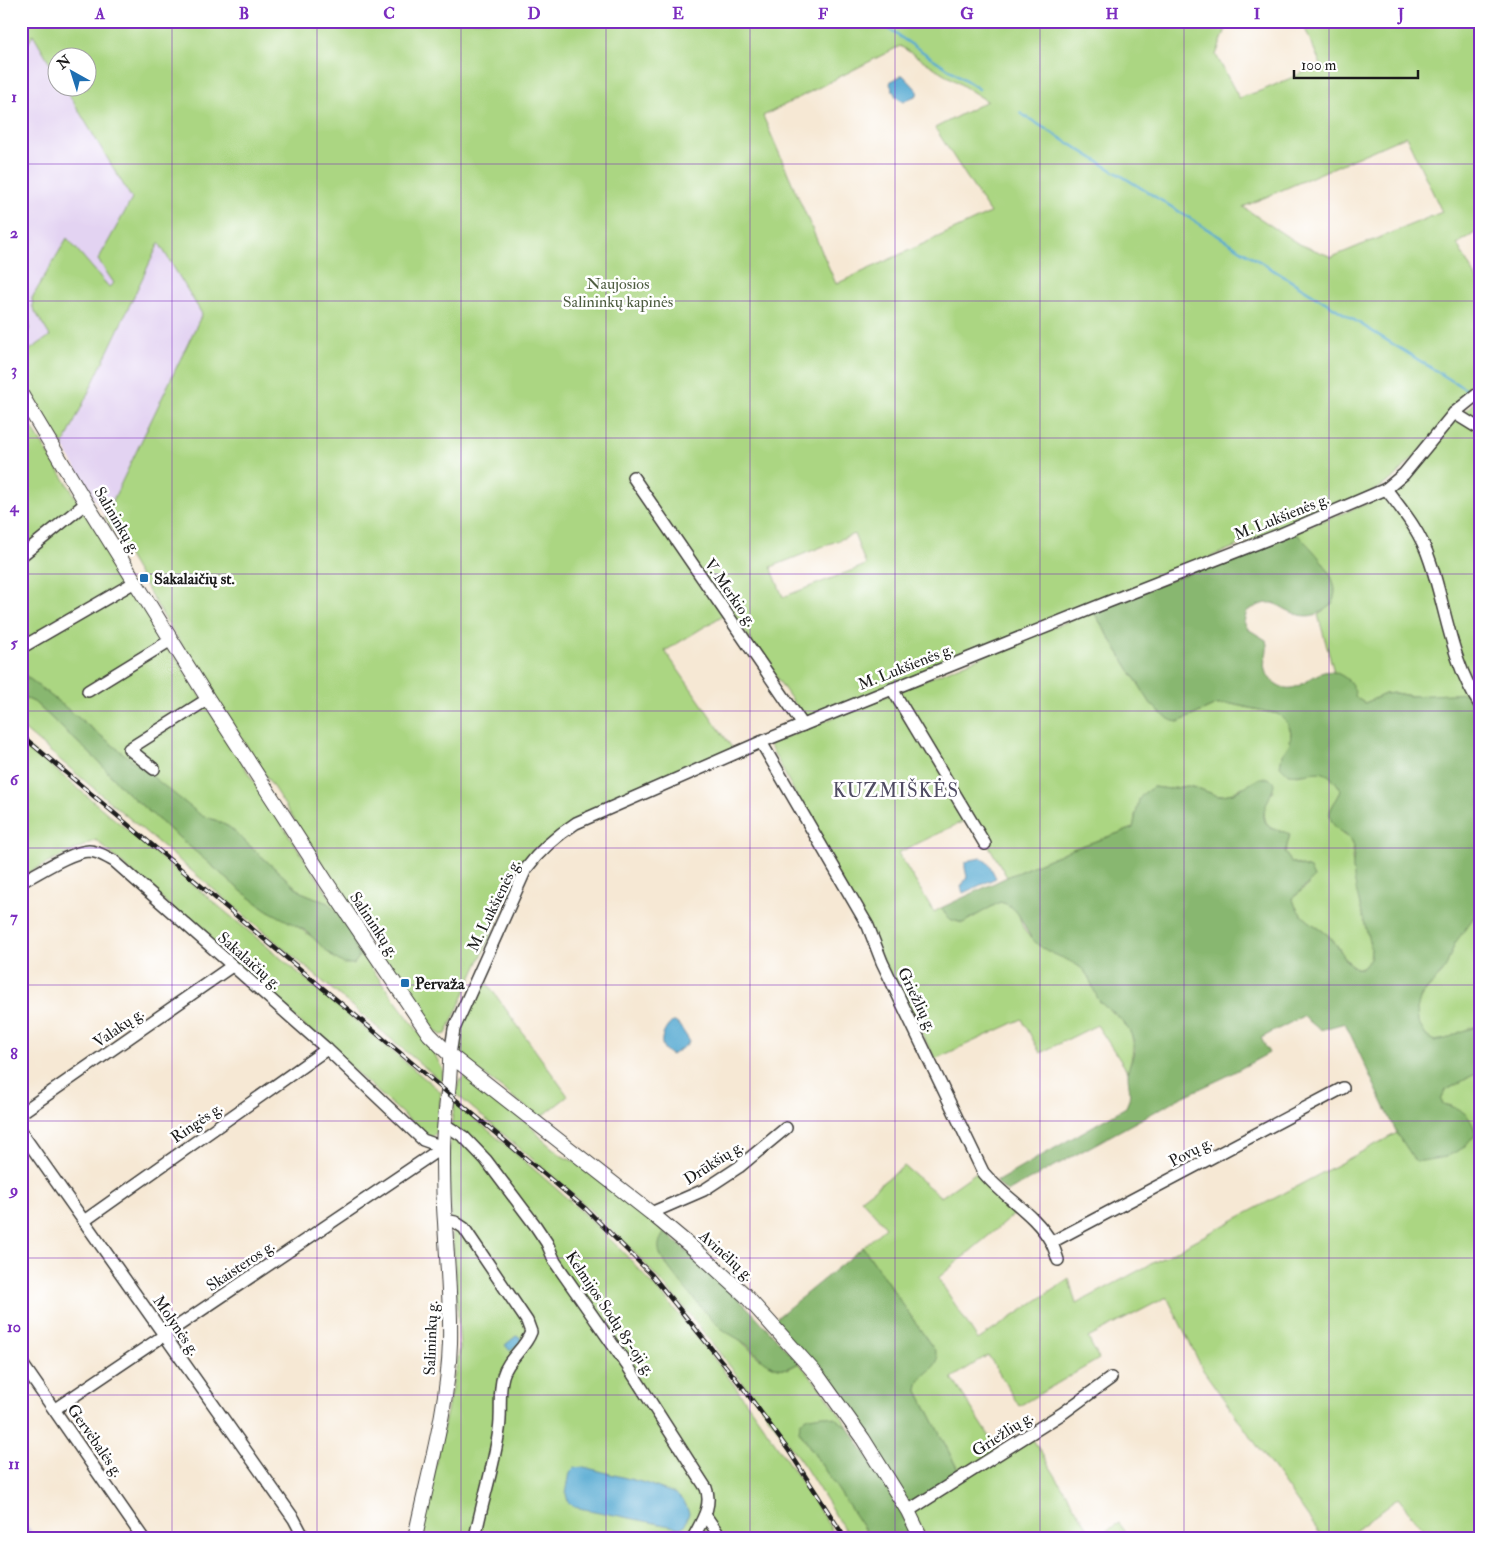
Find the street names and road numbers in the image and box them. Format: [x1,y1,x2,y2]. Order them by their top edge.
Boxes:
street label: Salininkų g. [89,483,145,558]
street label: M. Lukšienės g. [1231,489,1332,545]
street label: V. Merkio g. [700,555,761,630]
street label: M. Lukšienės g. [855,639,956,695]
street label: M. Lukšienės g. [463,856,525,955]
street label: Salininkų g. [345,888,403,961]
street label: Sakalaičių g. [213,928,285,994]
street label: Griežlių g. [893,964,941,1035]
street label: Valakų g. [89,1003,148,1052]
street label: Ringės g. [167,1098,226,1148]
street label: Povų g. [1166,1132,1215,1171]
street label: Drūkšių g. [680,1136,747,1189]
street label: Avinėlių g. [694,1225,758,1285]
street label: Skaisteros g. [203,1236,278,1296]
street label: Kelmijos Sodų 85-oji g. [561,1247,659,1380]
street label: Molynės g. [148,1292,204,1359]
street label: Salininkų g. [420,1300,442,1376]
street label: Gervėbalės g. [63,1400,128,1481]
street label: Griežlių g. [968,1407,1037,1461]

